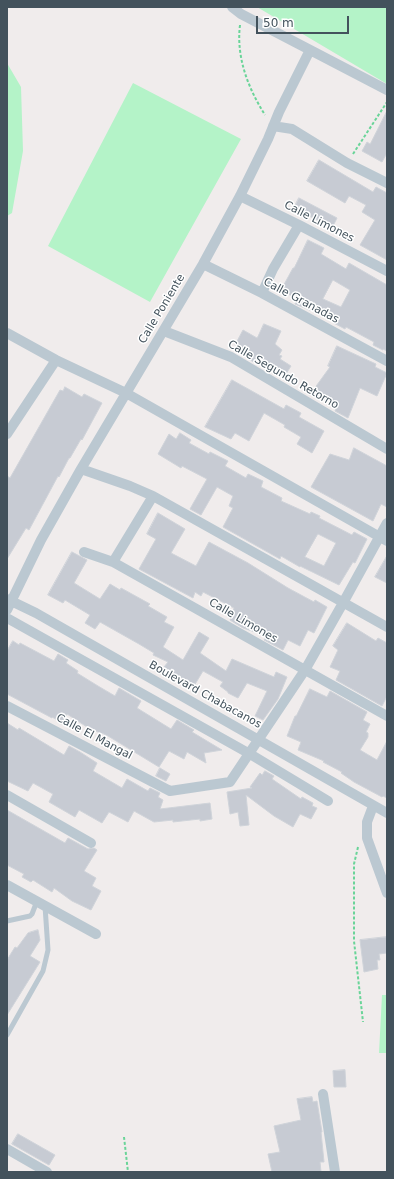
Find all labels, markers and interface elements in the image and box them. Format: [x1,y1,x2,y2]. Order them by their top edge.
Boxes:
scale bar [258,8,351,34]
text: 50 m [263,16,294,30]
street label: Calle Limones [282,199,356,245]
street label: Calle Poniente [136,272,188,346]
street label: Calle Granadas [261,276,341,326]
street label: Calle Segundo Retorno [225,338,341,412]
street label: Calle Limones [206,596,280,646]
street label: Boulevard Chabacanos [146,659,264,731]
street label: Calle El Mangal [54,711,134,763]

